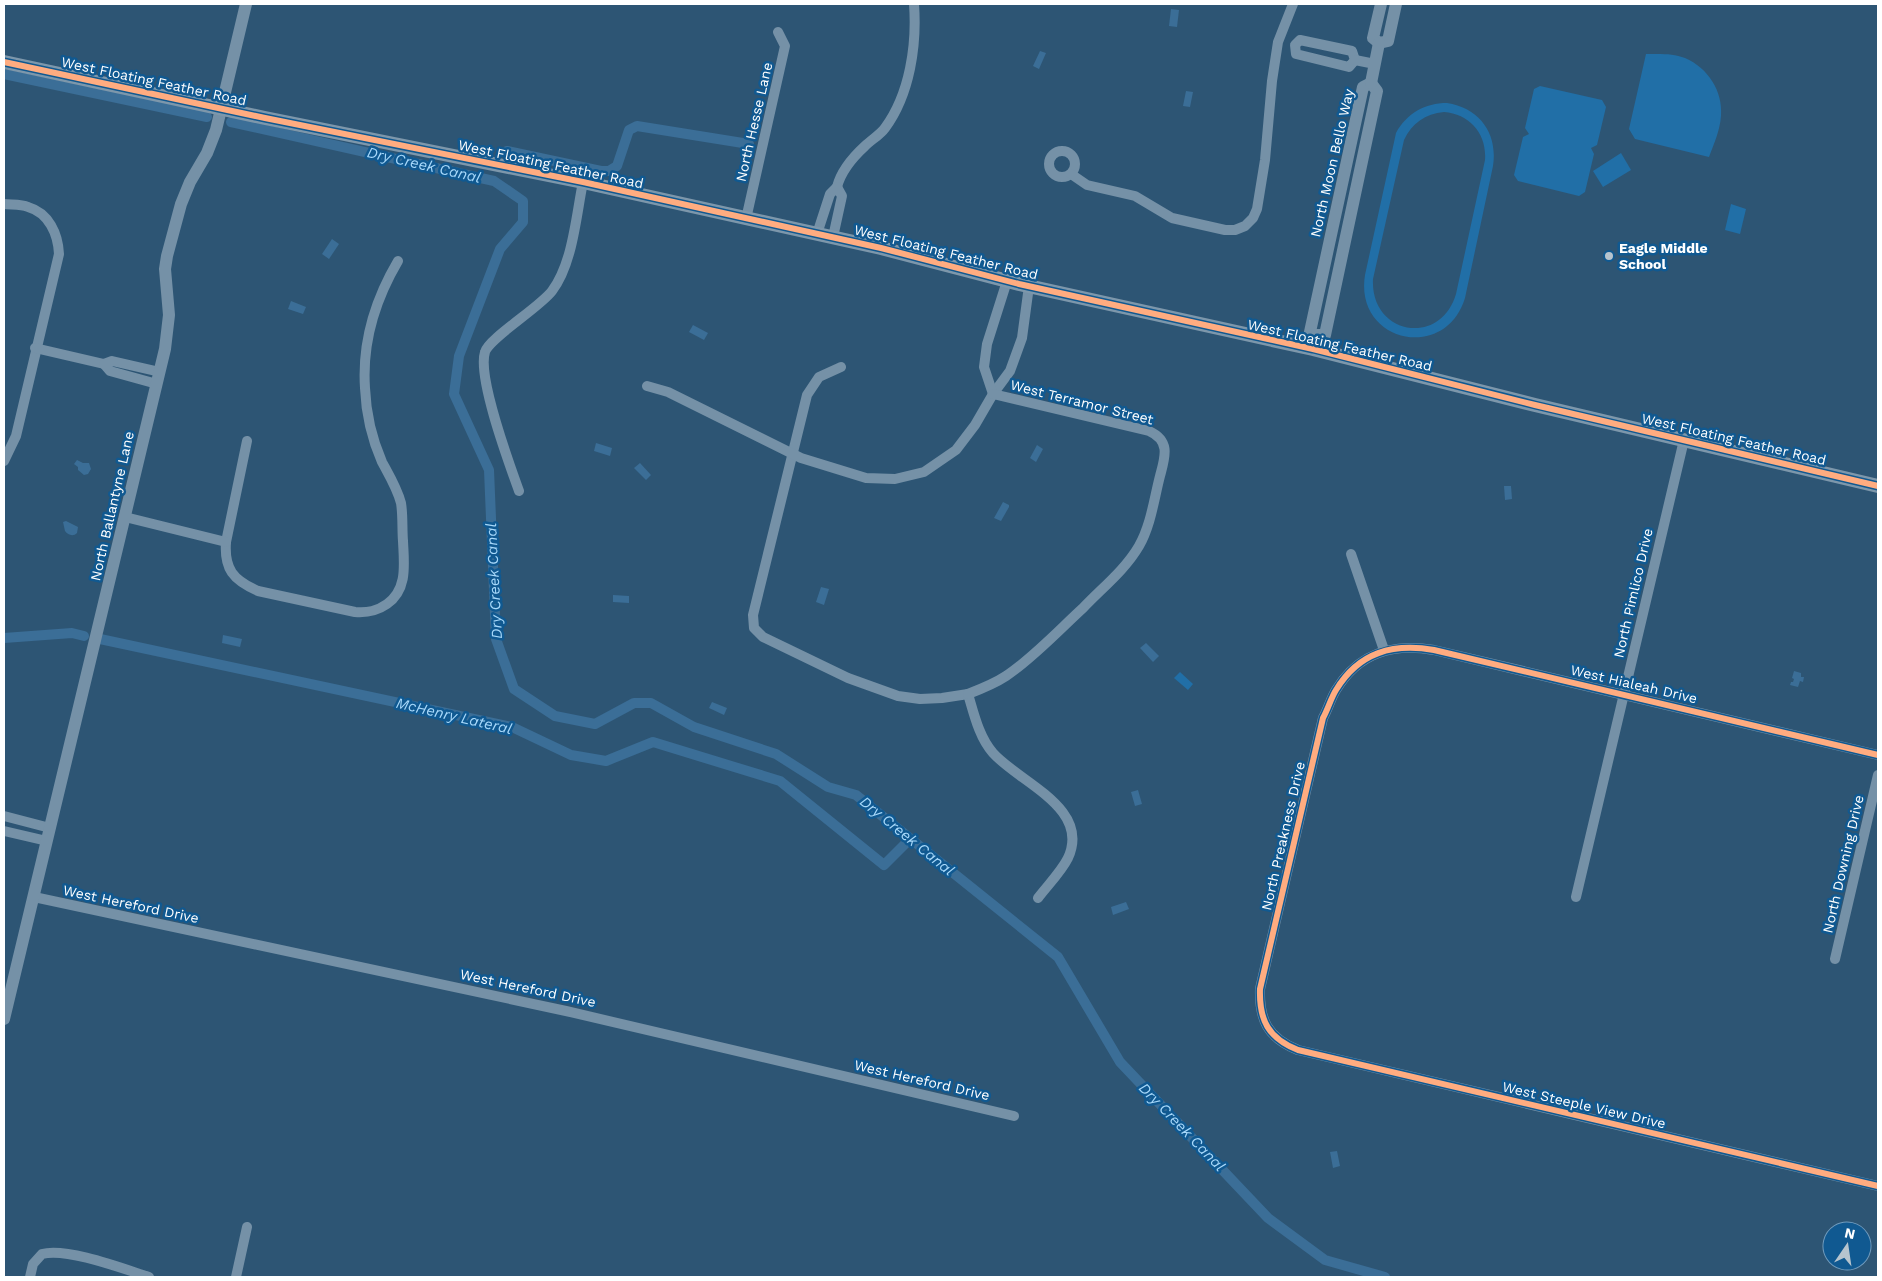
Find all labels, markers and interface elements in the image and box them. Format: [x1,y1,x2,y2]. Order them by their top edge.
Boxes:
street label: West Floating Feather Road [60,54,248,108]
street label: North Hesse Lane [732,61,776,183]
street label: North Moon Bello Way [1307,87,1357,239]
street label: West Floating Feather Road [457,137,645,191]
water label: Dry Creek Canal [365,143,483,187]
street label: West Floating Feather Road [852,221,1040,283]
place label: Eagle Middle School [1619,240,1708,272]
marker: Eagle Middle School [1603,250,1615,262]
street label: West Floating Feather Road [1246,316,1434,374]
street label: West Terramor Street [1009,376,1155,428]
street label: West Floating Feather Road [1640,410,1828,468]
street label: North Ballantyne Lane [87,430,137,582]
water label: Dry Creek Canal [482,522,506,640]
street label: North Pimlico Drive [1610,527,1656,659]
street label: West Hialeah Drive [1569,662,1699,706]
water label: McHenry Lateral [394,694,514,738]
street label: North Preakness Drive [1258,760,1308,912]
water label: Dry Creek Canal [856,792,958,880]
street label: North Downing Drive [1819,793,1867,935]
street label: West Hereford Drive [62,882,200,926]
street label: West Hereford Drive [459,966,597,1010]
street label: West Hereford Drive [853,1057,991,1103]
street label: West Steeple View Drive [1501,1078,1667,1132]
water label: Dry Creek Canal [1135,1079,1229,1175]
north arrow [1822,1221,1872,1271]
text: N [1843,1224,1857,1242]

